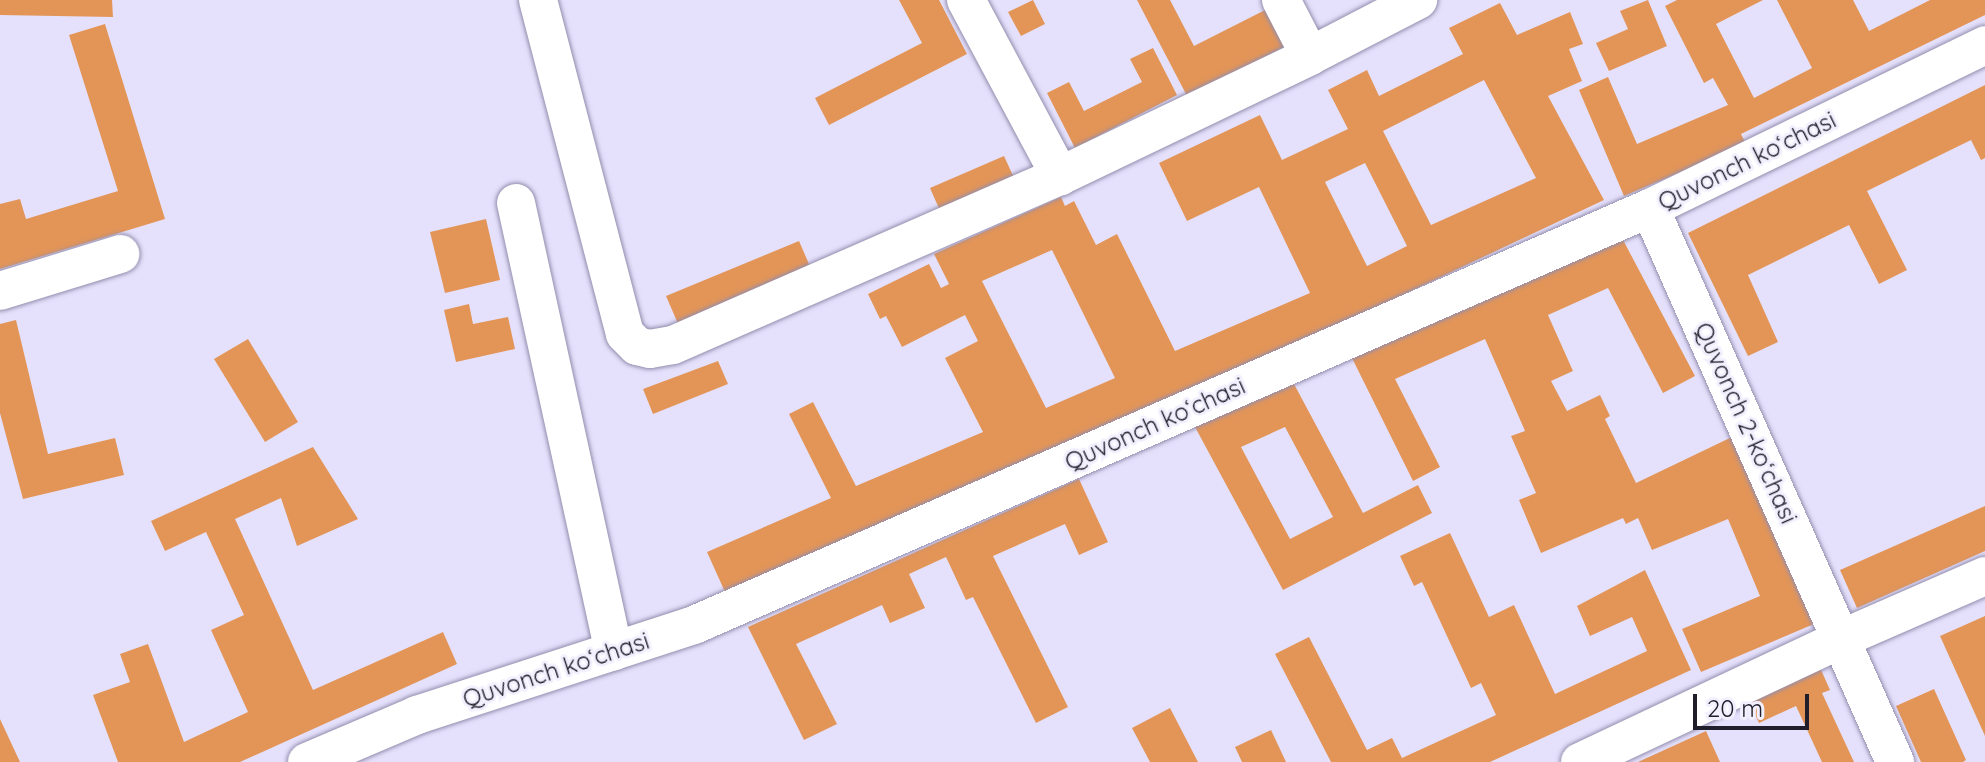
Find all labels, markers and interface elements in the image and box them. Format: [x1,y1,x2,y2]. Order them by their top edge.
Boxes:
street label: Quvonch koʻchasi [1653,105,1841,217]
street label: Quvonch 2-koʻchasi [1689,318,1803,528]
street label: Quvonch koʻchasi [1060,371,1250,477]
street label: Quvonch koʻchasi [459,626,653,714]
scale bar [1697,678,1813,728]
text: 20 m [1707,693,1763,723]

